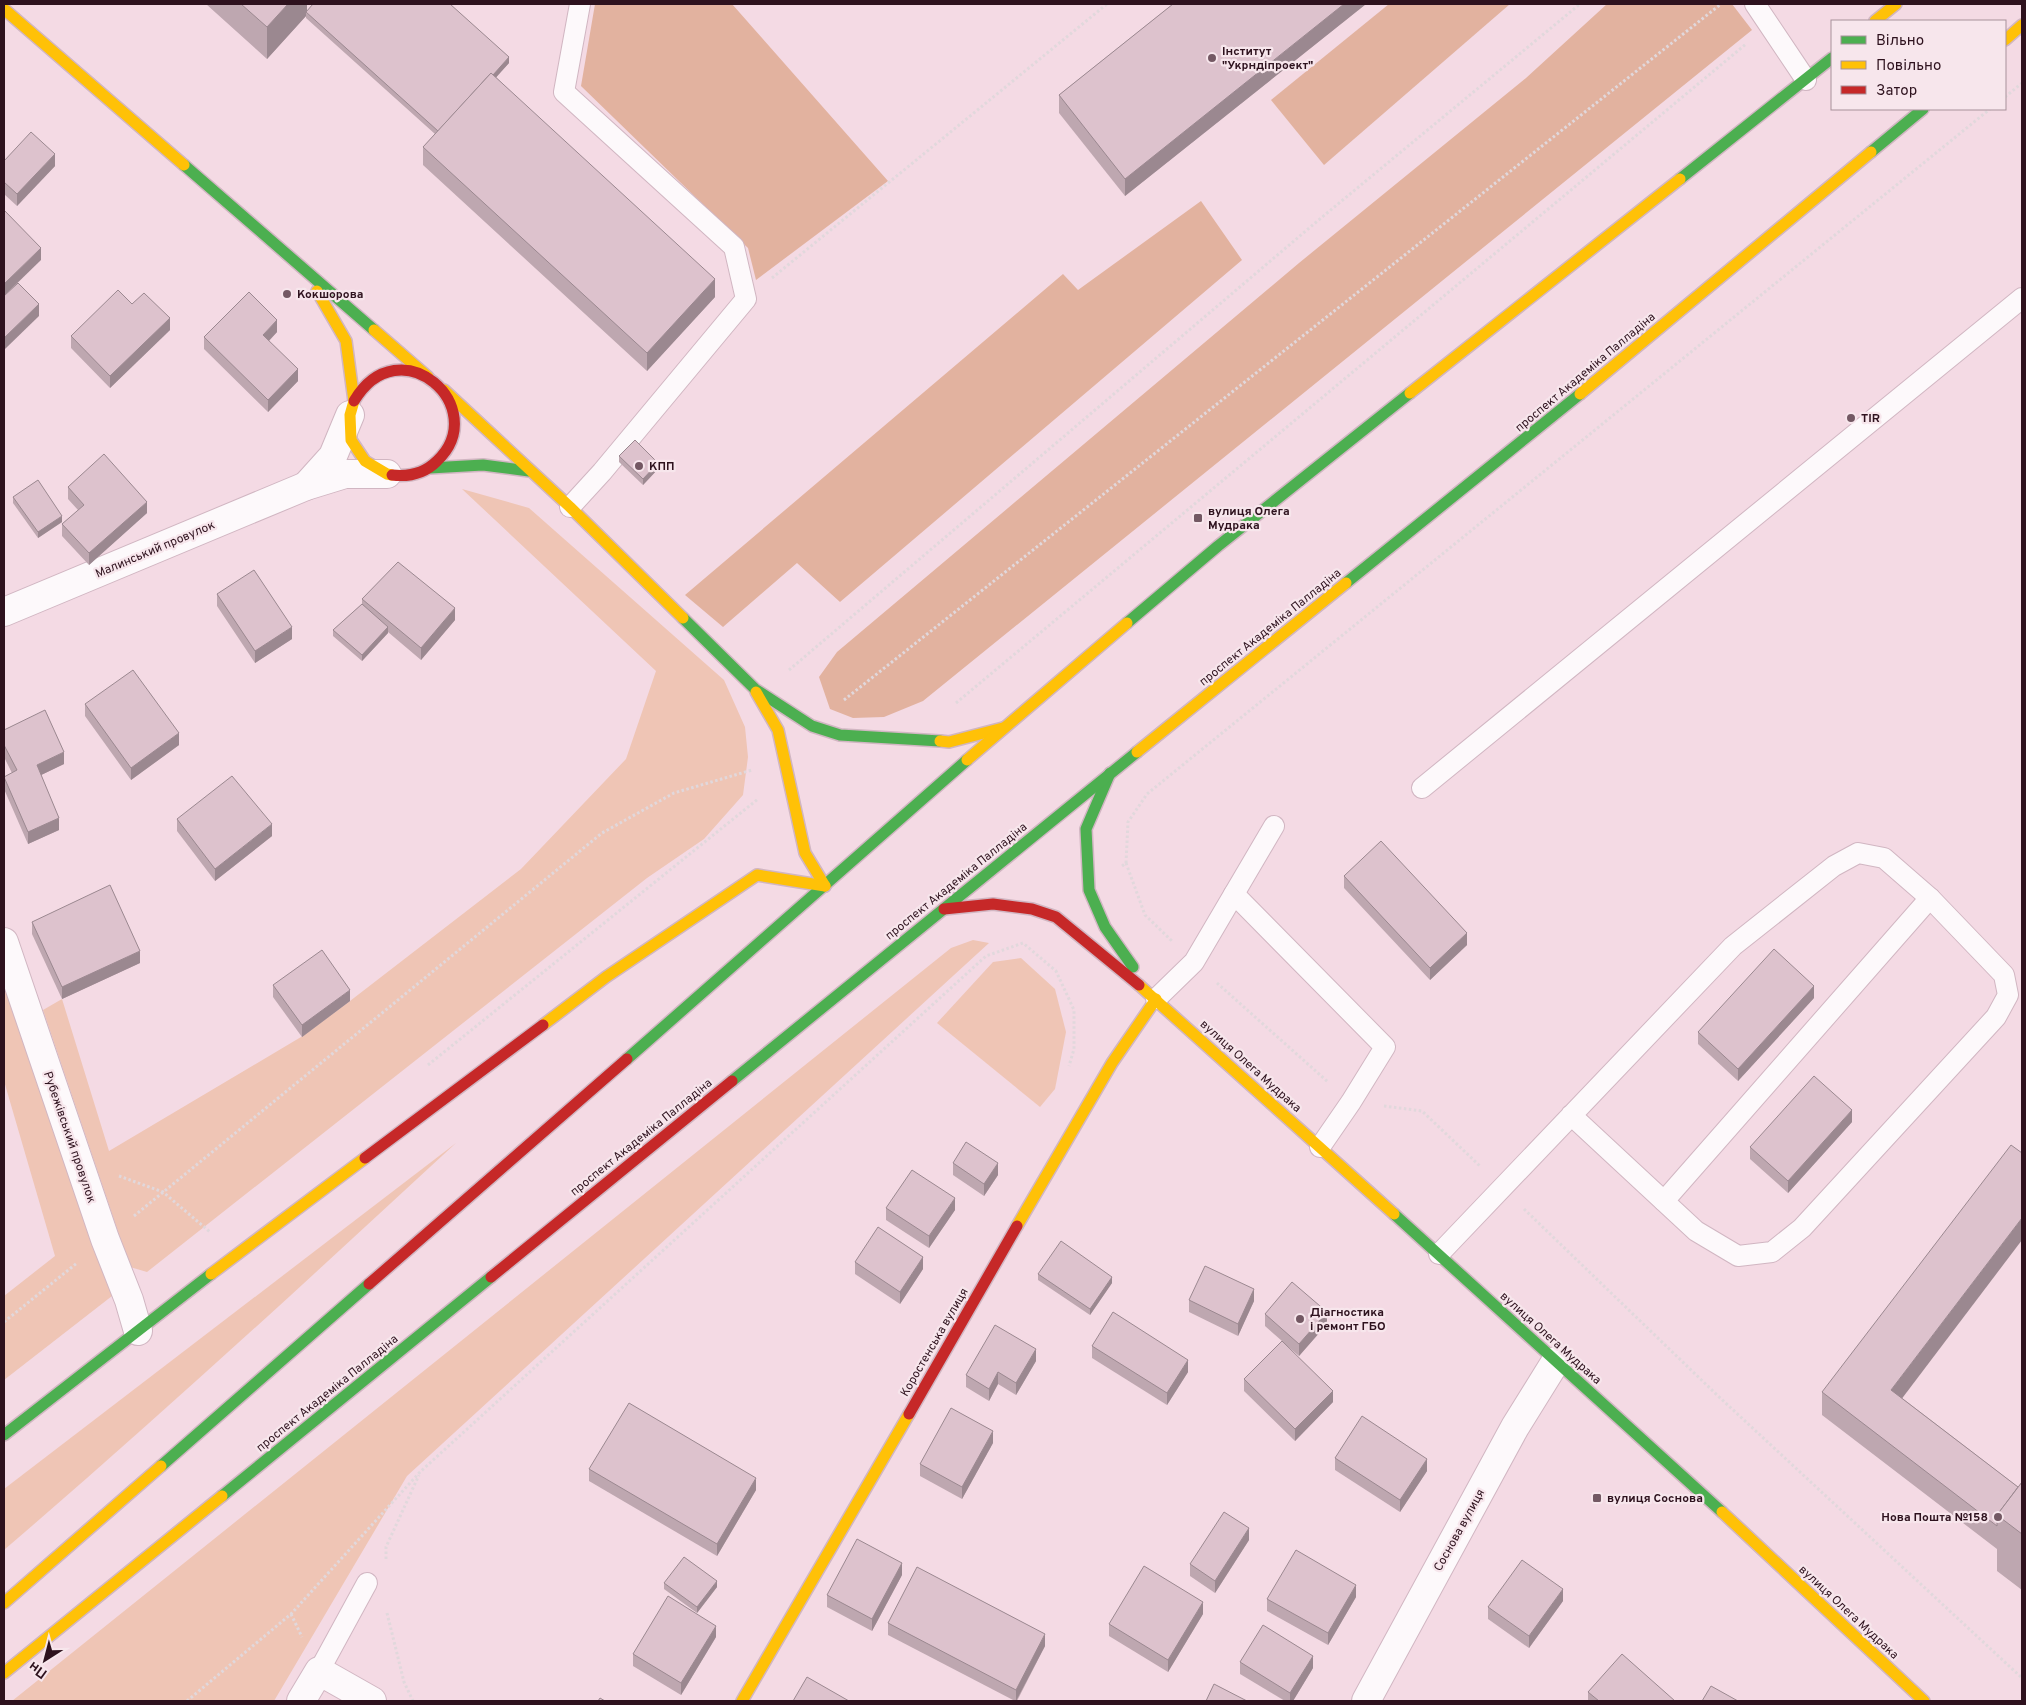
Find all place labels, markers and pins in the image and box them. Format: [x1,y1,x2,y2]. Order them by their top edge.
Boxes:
place label: Інститут "Укрндіпроект" [1222,44,1313,74]
marker: Інститут "Укрндіпроект" [1206,52,1218,64]
place label: Кокшорова [297,287,364,303]
marker: Кокшорова [281,288,293,300]
place label: TIR [1861,411,1880,427]
marker: TIR [1845,412,1857,424]
place label: КПП [649,459,675,475]
marker: КПП [633,460,645,472]
place label: вулиця Олега Мудрака [1208,504,1290,534]
marker: вулиця Олега Мудрака [1192,512,1204,524]
place label: Діагностика і ремонт ГБО [1310,1305,1386,1335]
marker: Діагностика і ремонт ГБО [1294,1313,1306,1325]
place label: вулиця Соснова [1607,1491,1703,1507]
marker: вулиця Соснова [1591,1492,1603,1504]
place label: Нова Пошта №158 [1881,1510,1988,1526]
marker: Нова Пошта №158 [1992,1511,2004,1523]

